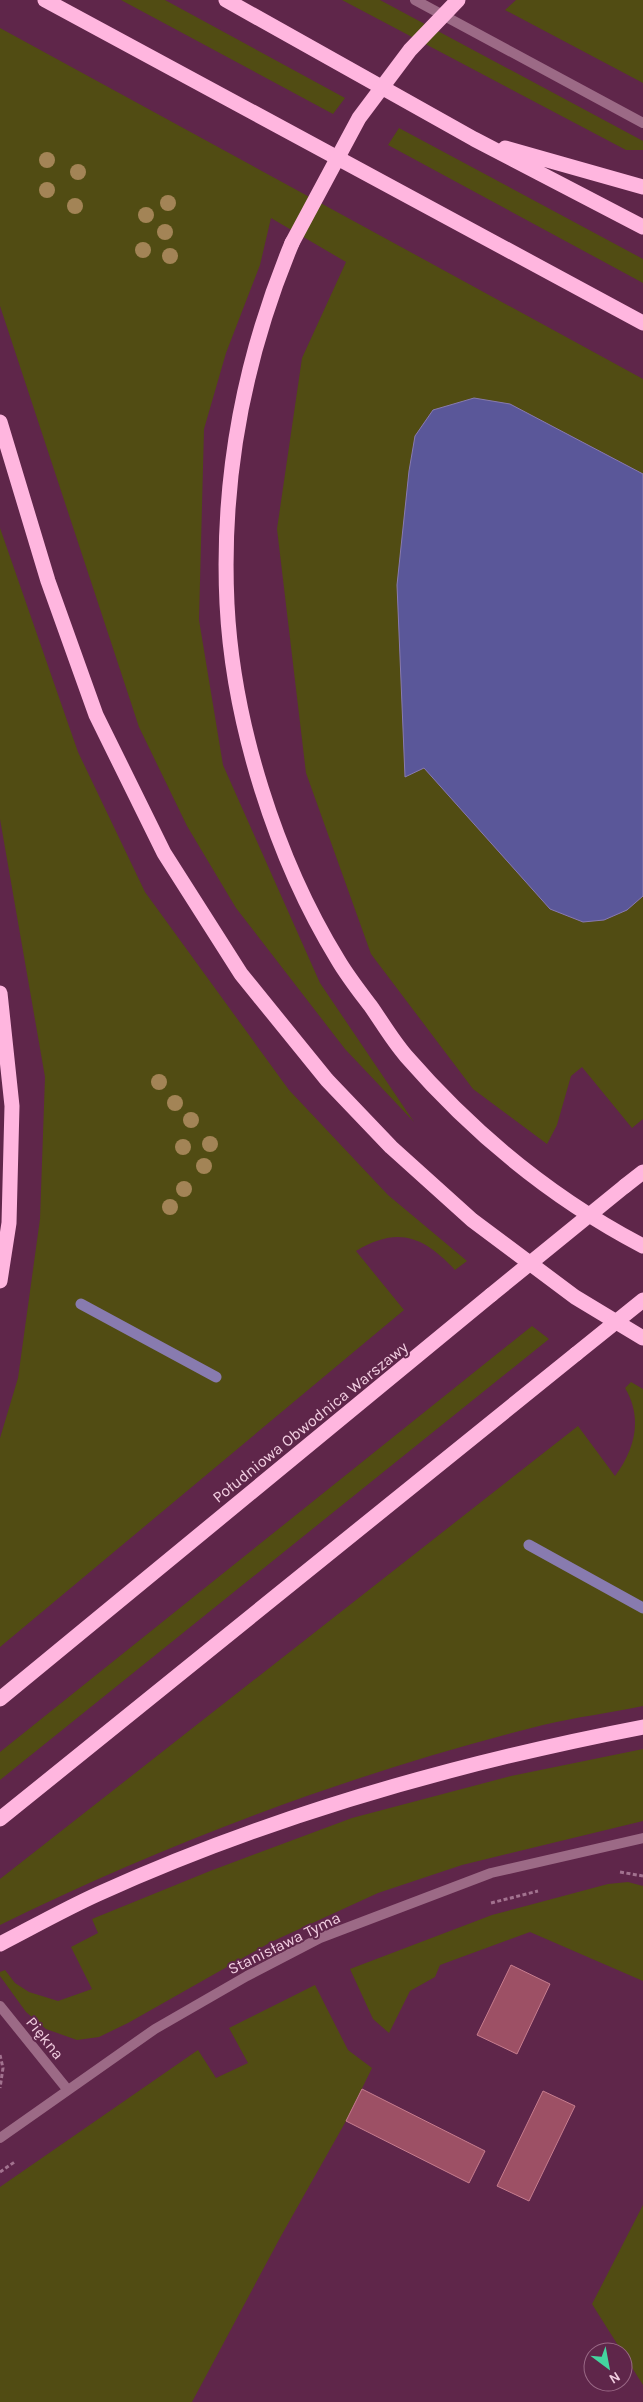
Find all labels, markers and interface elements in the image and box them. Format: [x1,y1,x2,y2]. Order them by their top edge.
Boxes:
street label: Południowa Obwodnica Warszawy [209,1337,412,1507]
street label: Stanisława Tyma [225,1908,343,1978]
street label: Piękna [22,2013,68,2063]
north arrow [583,2342,633,2392]
text: N [606,2368,623,2387]

